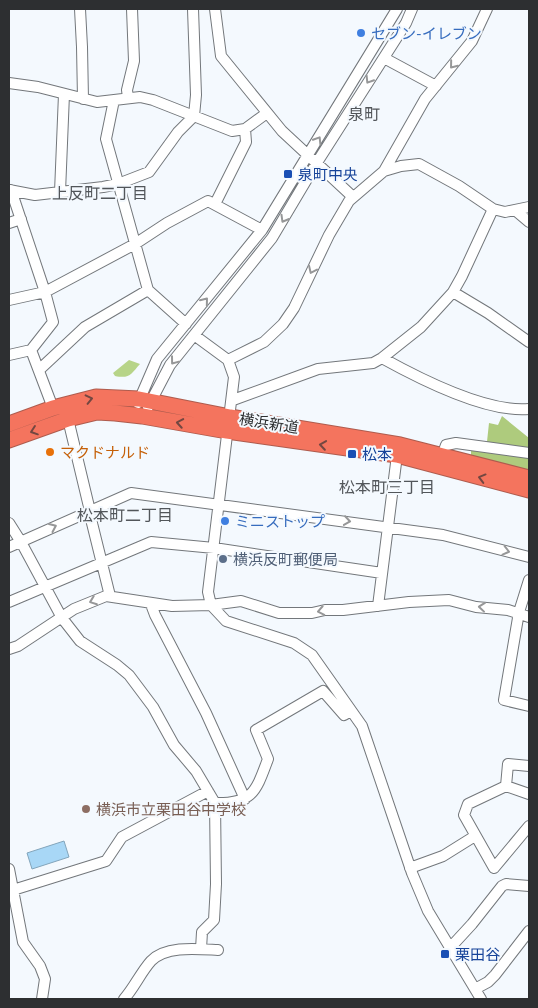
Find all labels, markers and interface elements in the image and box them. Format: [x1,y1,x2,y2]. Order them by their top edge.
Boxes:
place label: セブン-イレブン [371,25,482,42]
marker: セブン-イレブン [355,27,367,39]
one-way arrow [450,59,458,68]
one-way arrow [366,75,375,84]
district label: 泉町 [348,105,380,124]
one-way arrow [311,136,321,145]
place label: 泉町中央 [298,166,358,183]
marker: 泉町中央 [282,168,294,180]
district label: 上反町二丁目 [52,184,148,203]
one-way arrow [280,213,290,222]
one-way arrow [309,265,319,274]
one-way arrow [199,298,208,307]
one-way arrow [171,355,180,365]
one-way arrow [84,395,93,405]
street label: 横浜新道 [238,410,300,436]
one-way arrow [175,419,184,429]
one-way arrow [30,425,39,435]
one-way arrow [319,440,327,451]
place label: マクドナルド [60,444,150,461]
marker: マクドナルド [44,446,56,458]
place label: 松本 [362,446,392,463]
marker: 松本 [346,448,358,460]
one-way arrow [479,473,487,483]
district label: 松本町三丁目 [339,478,435,497]
district label: 松本町二丁目 [77,506,173,525]
place label: ミニストップ [235,513,325,530]
marker: ミニストップ [219,515,231,527]
one-way arrow [342,516,351,526]
one-way arrow [48,524,57,534]
one-way arrow [502,545,511,556]
place label: 横浜反町郵便局 [233,551,338,568]
marker: 横浜反町郵便局 [217,553,229,565]
one-way arrow [89,595,98,605]
one-way arrow [477,602,485,613]
one-way arrow [317,606,326,616]
place label: 横浜市立栗田谷中学校 [96,801,246,818]
marker: 横浜市立栗田谷中学校 [80,803,92,815]
place label: 栗田谷 [455,946,500,963]
marker: 栗田谷 [439,948,451,960]

